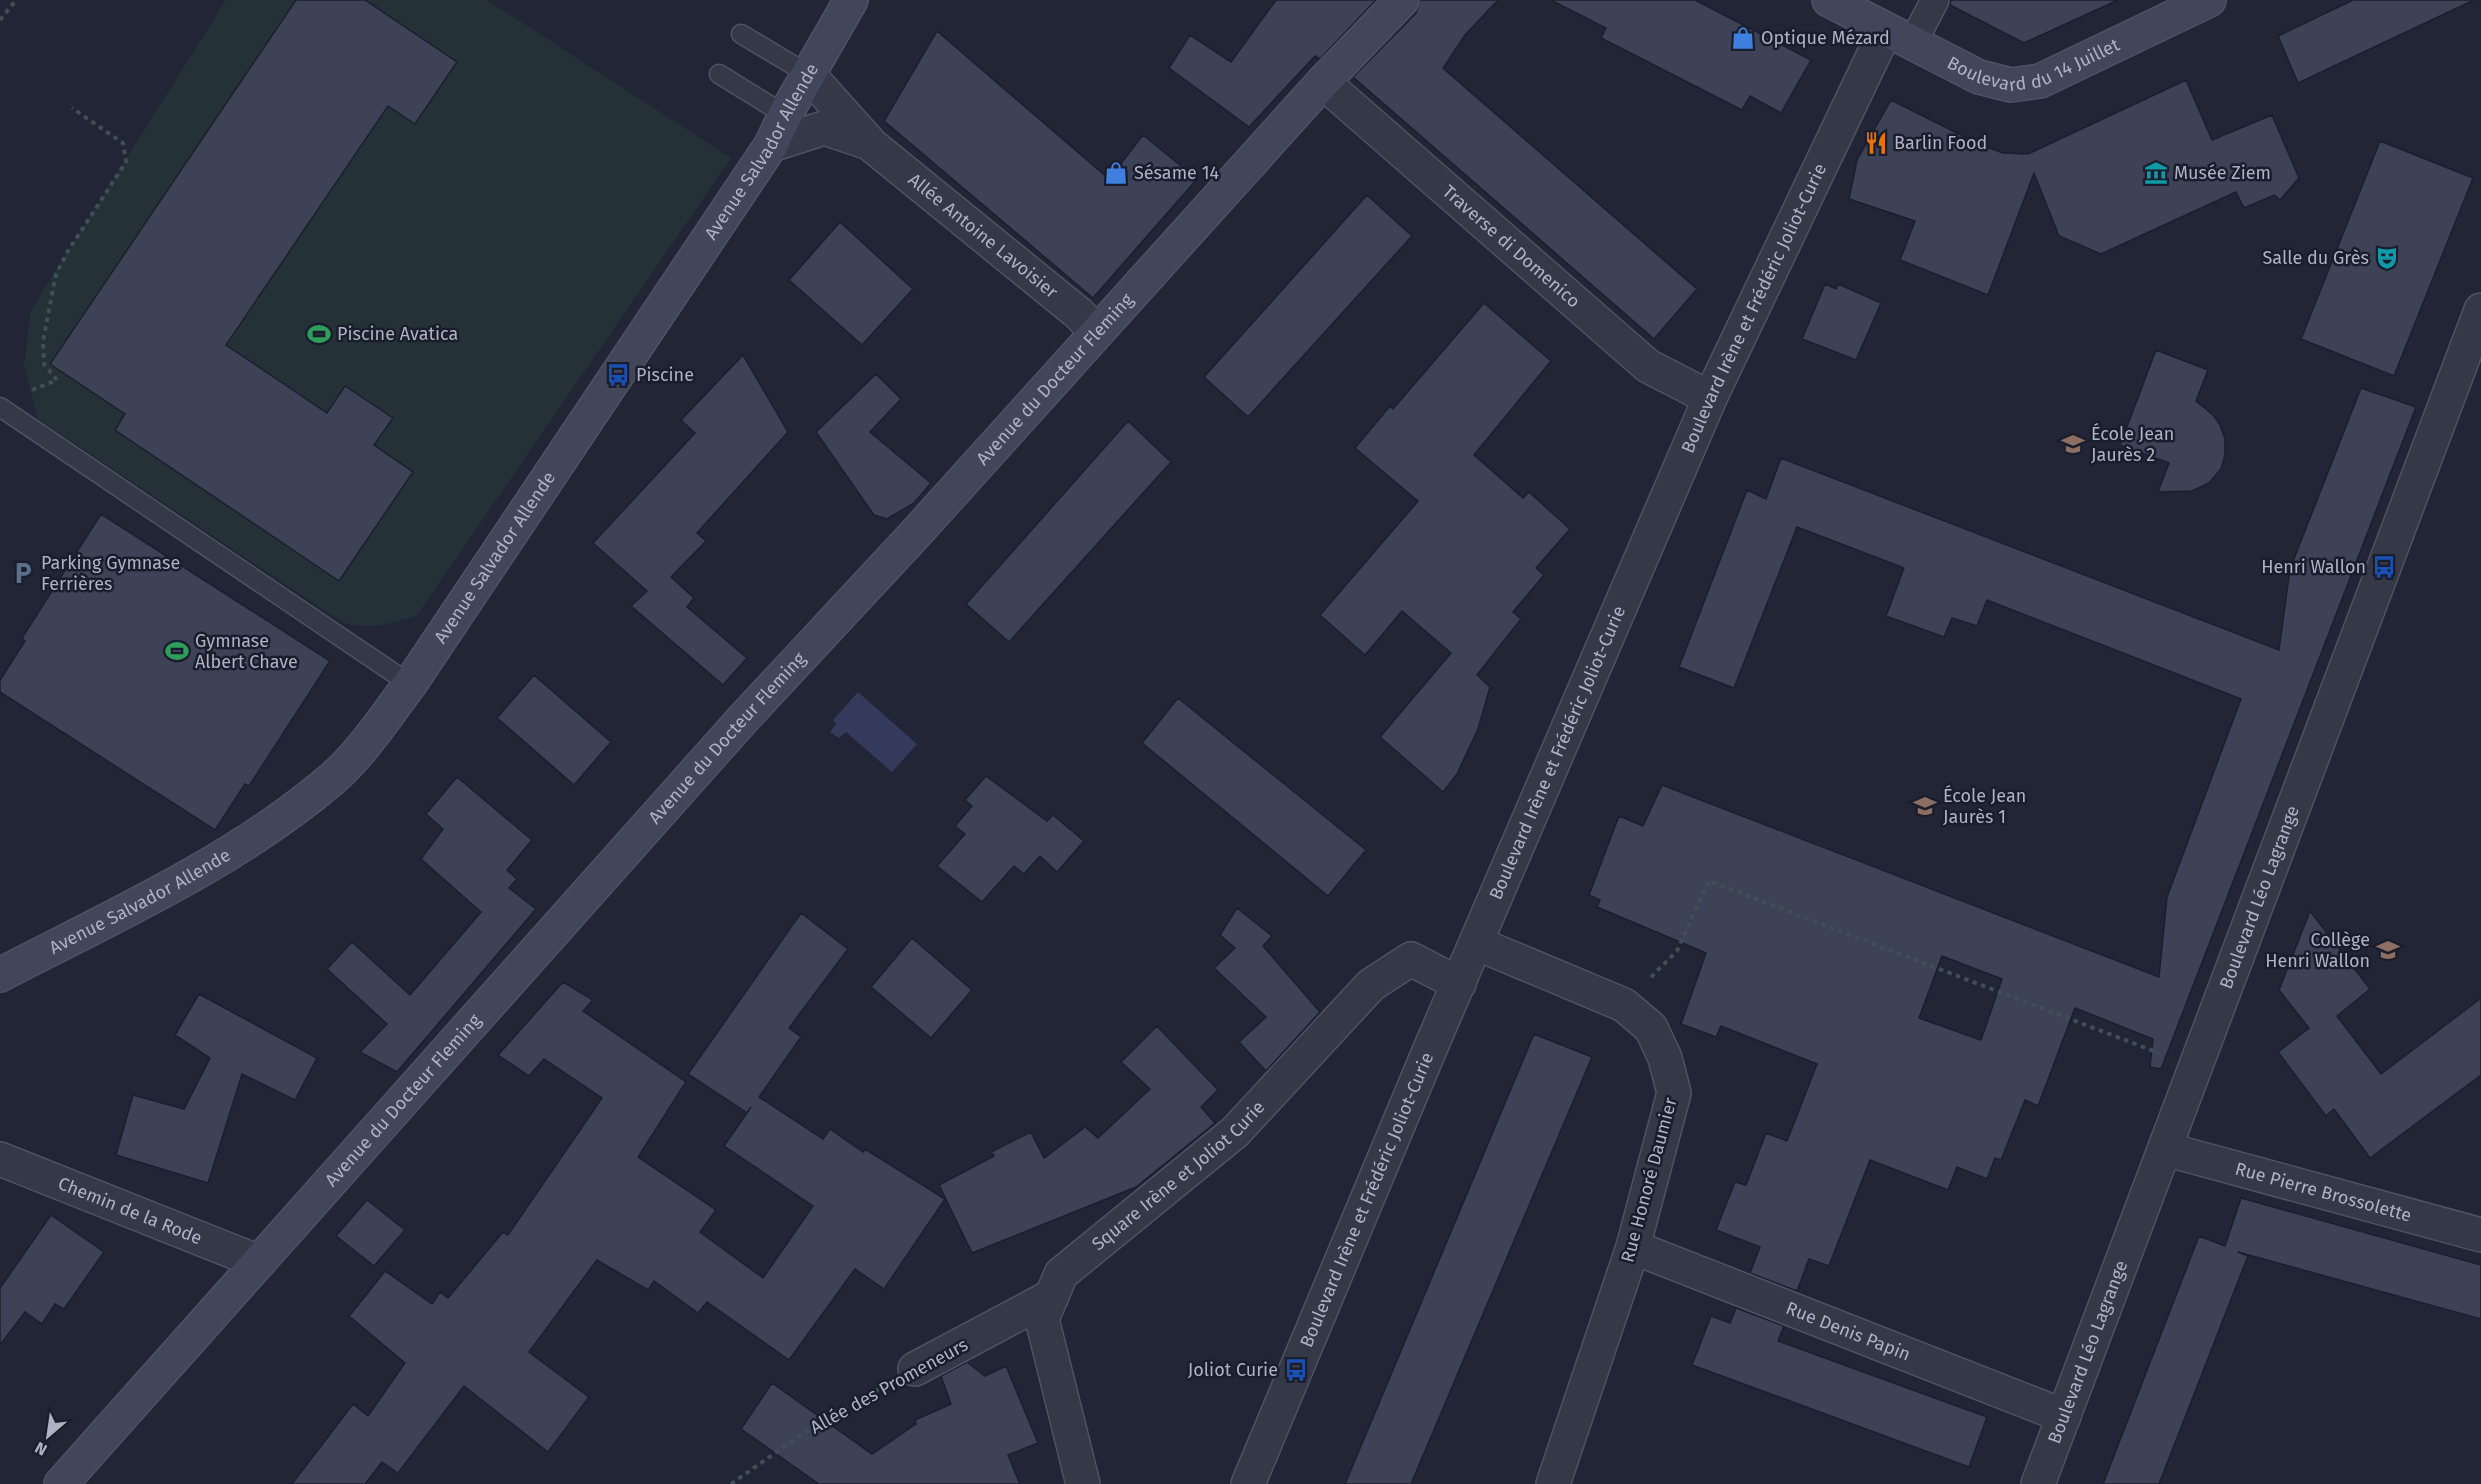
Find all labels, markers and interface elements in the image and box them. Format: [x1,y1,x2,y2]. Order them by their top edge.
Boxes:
shop icon: Optique Mézard [1730,25,1756,51]
place label: Optique Mézard [1761,27,1890,49]
street label: Boulevard du 14 Juillet [1944,33,2123,96]
street label: Avenue Salvador Allende [700,60,823,244]
restaurant icon: Barlin Food [1863,130,1889,156]
place label: Barlin Food [1894,132,1987,154]
shop icon: Sésame 14 [1103,160,1129,186]
street label: Boulevard Irène et Frédéric Joliot-Curie [1677,160,1831,457]
museum icon: Musée Ziem [2143,160,2169,186]
place label: Sésame 14 [1134,162,1219,184]
place label: Musée Ziem [2174,162,2271,184]
street label: Allée Antoine Lavoisier [904,168,1062,303]
street label: Traverse di Domenico [1438,181,1585,312]
theatre icon: Salle du Grès [2374,245,2400,271]
place label: Salle du Grès [2263,247,2369,269]
street label: Avenue du Docteur Fleming [972,288,1138,470]
sports icon: Piscine Avatica [306,321,332,347]
place label: Piscine Avatica [337,323,458,345]
bus stop icon: Piscine [605,362,631,388]
place label: Piscine [636,364,694,386]
place label: École Jean Jaurès 2 [2091,422,2174,466]
school or university icon: École Jean Jaurès 2 [2060,431,2086,457]
street label: Avenue Salvador Allende [429,467,560,648]
place label: Parking Gymnase Ferrières [41,552,180,595]
bus stop icon: Henri Wallon [2371,554,2397,580]
place label: Henri Wallon [2261,556,2366,578]
parking icon: Parking Gymnase Ferrières [10,560,36,586]
street label: Boulevard Irène et Frédéric Joliot-Curie [1485,603,1630,903]
place label: Gymnase Albert Chave [195,630,298,673]
sports icon: Gymnase Albert Chave [164,638,190,664]
street label: Avenue du Docteur Fleming [644,647,811,828]
place label: École Jean Jaurès 1 [1943,784,2026,828]
school or university icon: École Jean Jaurès 1 [1912,793,1938,819]
street label: Boulevard Léo Lagrange [2215,803,2304,992]
street label: Avenue Salvador Allende [45,844,234,959]
place label: Collège Henri Wallon [2265,929,2370,972]
school or university icon: Collège Henri Wallon [2375,937,2401,963]
street label: Avenue du Docteur Fleming [320,1009,486,1191]
street label: Boulevard Irène et Frédéric Joliot-Curie [1295,1049,1438,1351]
street label: Rue Honoré Daumier [1616,1095,1682,1265]
street label: Square Irène et Joliot Curie [1087,1096,1269,1255]
street label: Rue Pierre Brossolette [2233,1158,2414,1227]
street label: Chemin de la Rode [55,1172,205,1249]
street label: Boulevard Léo Lagrange [2043,1257,2132,1447]
street label: Rue Denis Papin [1783,1297,1913,1366]
street label: Allée des Promeneurs [806,1333,972,1439]
bus stop icon: Joliot Curie [1283,1357,1309,1383]
place label: Joliot Curie [1188,1359,1278,1381]
north arrow [18,1406,78,1466]
text: N [32,1438,50,1460]

